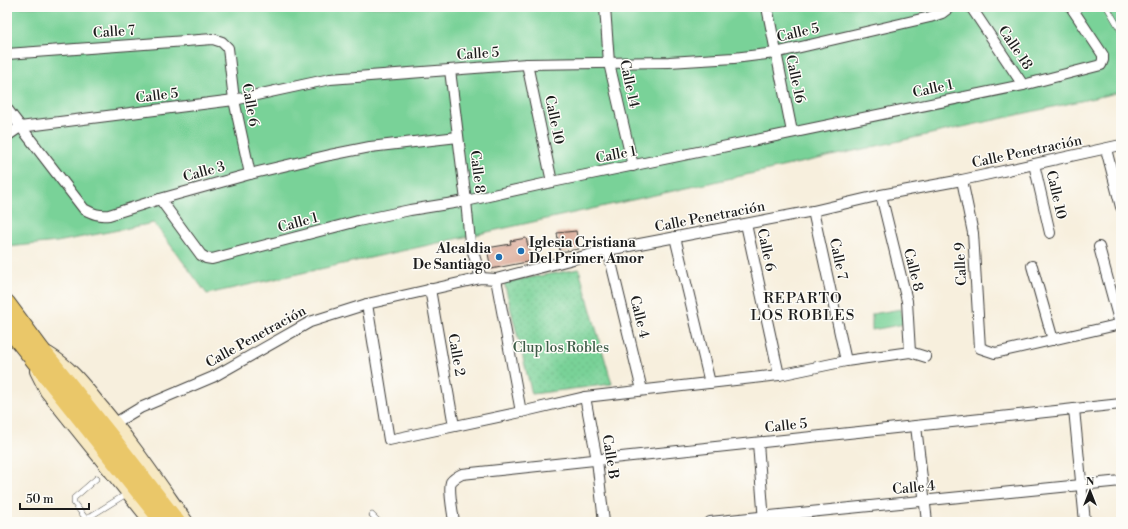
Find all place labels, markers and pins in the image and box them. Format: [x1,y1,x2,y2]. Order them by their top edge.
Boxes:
place label: Iglesia Cristiana Del Primer Amor [529,234,644,268]
place label: Alcaldia De Santiago [413,240,491,274]
marker: Iglesia Cristiana Del Primer Amor [516,246,526,256]
marker: Alcaldia De Santiago [494,252,504,262]

